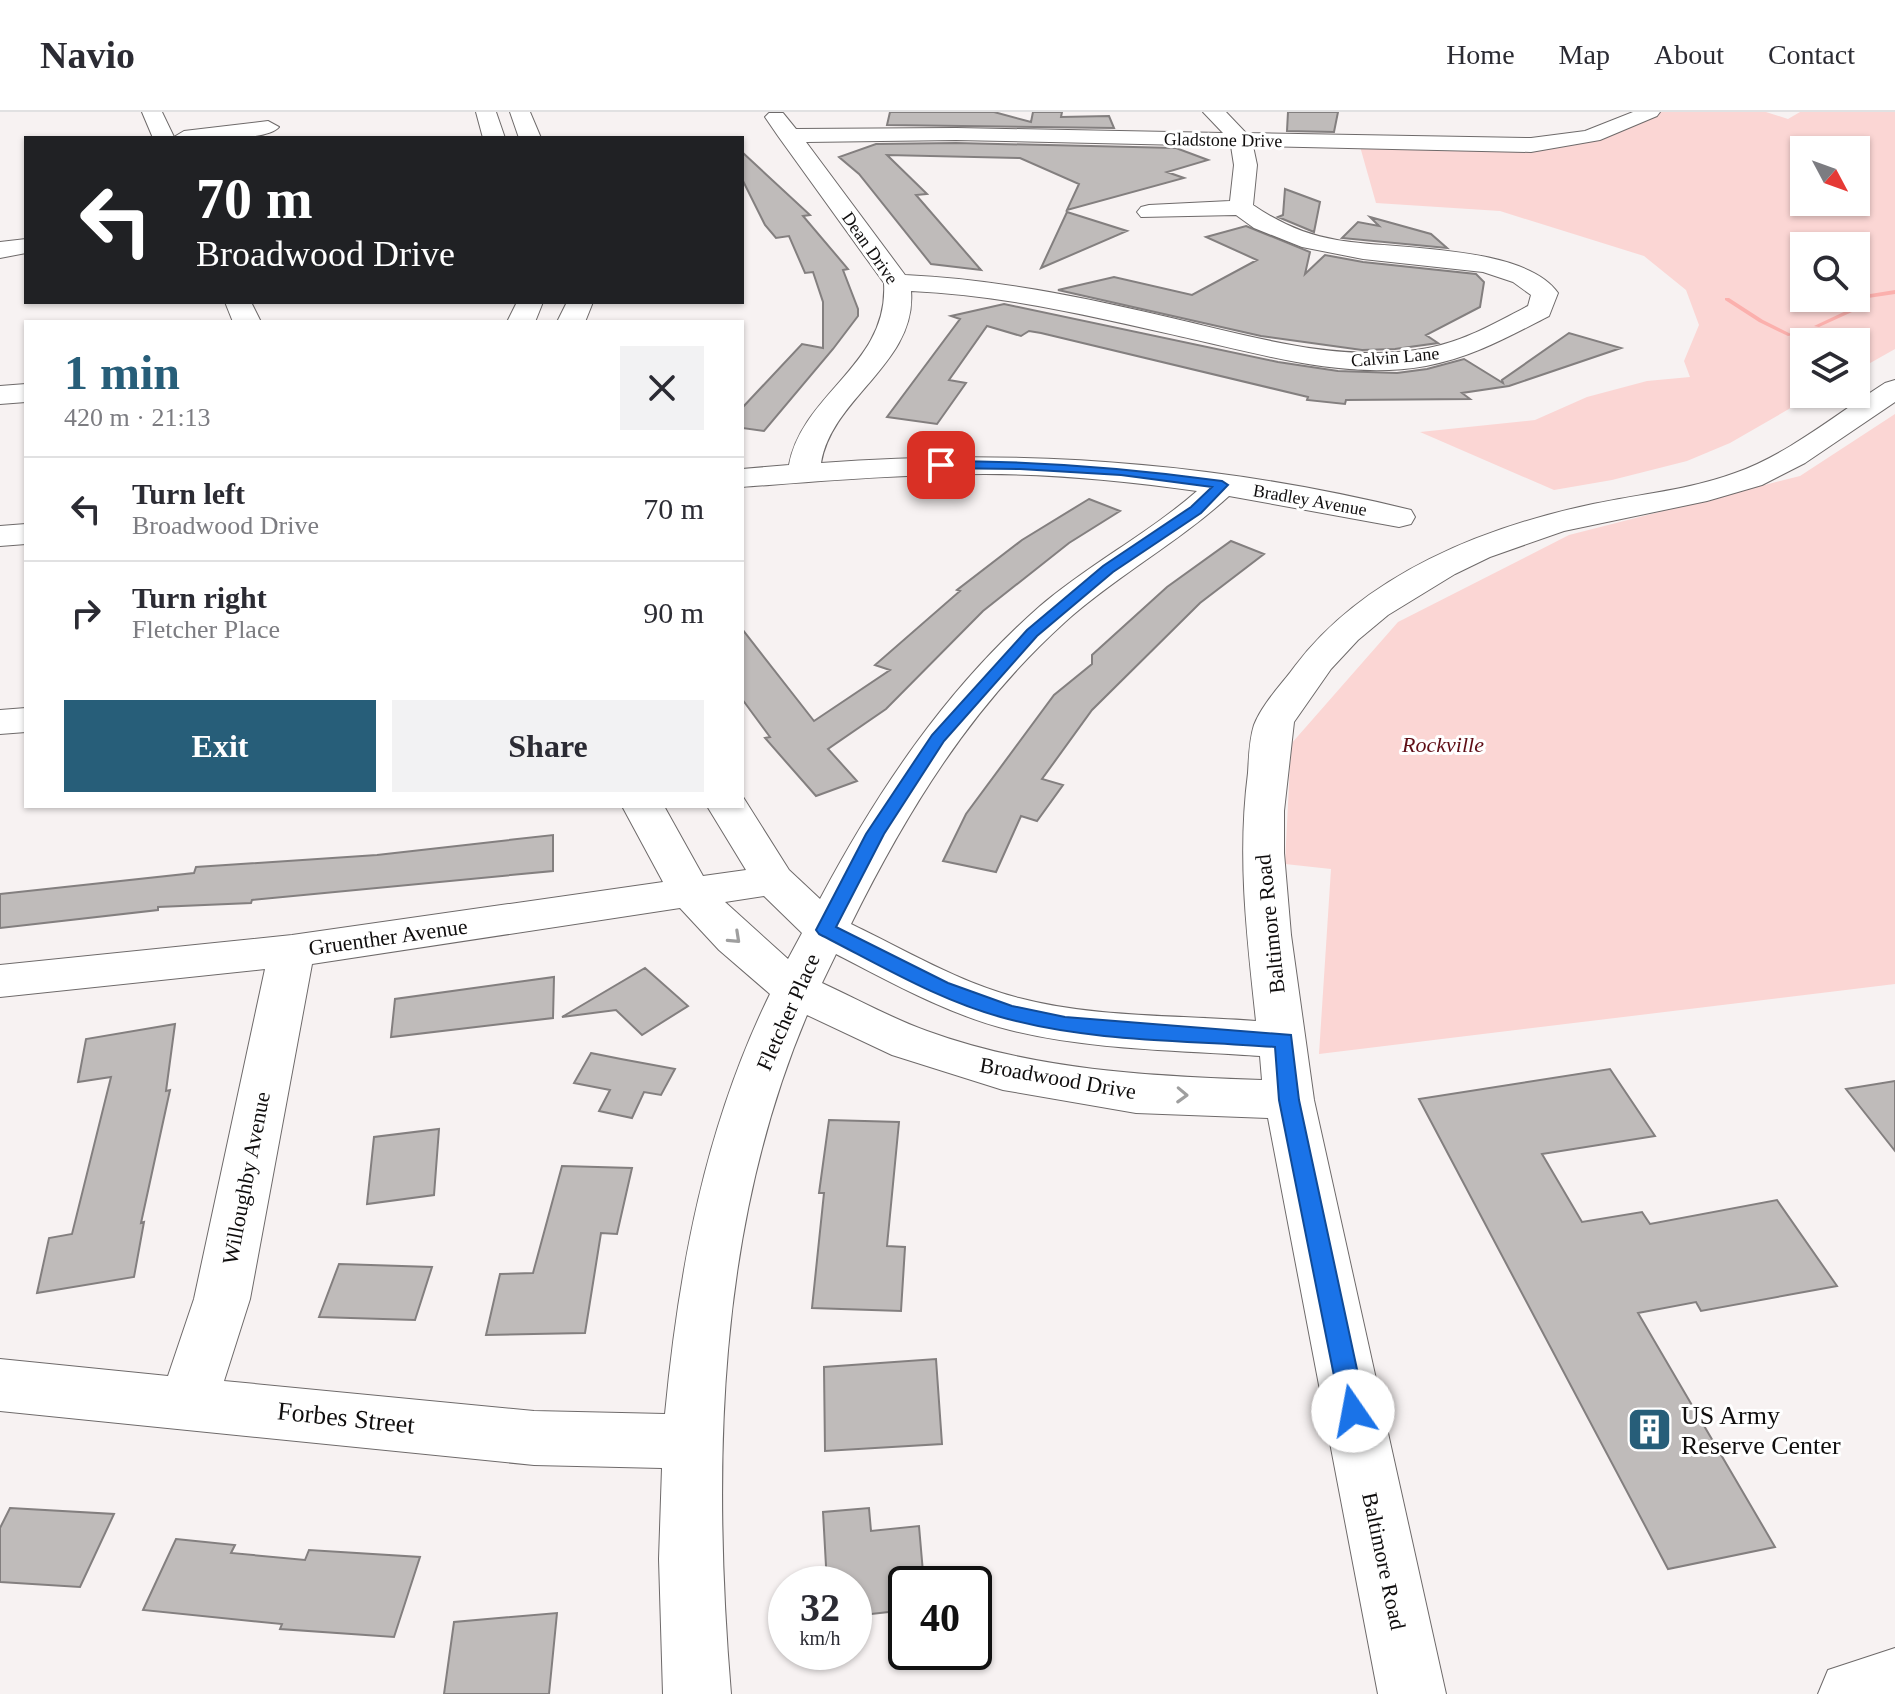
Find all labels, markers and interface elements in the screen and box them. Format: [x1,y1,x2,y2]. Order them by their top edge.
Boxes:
text: Navio [40,34,135,76]
text: Home [1446,39,1515,70]
text: Map [1559,39,1610,70]
text: About [1654,39,1724,70]
text: Contact [1768,39,1855,70]
street label: Gladstone Drive [1164,129,1282,151]
north arrow [1790,136,1870,216]
map controls [1790,136,1870,408]
icon: left [64,168,168,272]
text: 70 m [196,168,313,230]
street label: Dean Drive [838,208,902,288]
button: search [1790,232,1870,312]
text: Broadwood Drive [196,234,455,274]
button: layers [1790,328,1870,408]
street label: Calvin Lane [1350,343,1440,371]
text: 1 min [64,346,180,399]
button: close [620,346,704,430]
text: 420 m · 21:13 [64,403,211,432]
pin [907,431,975,499]
icon: arrive [919,443,963,487]
text: Turn left [132,477,245,510]
street label: Bradley Avenue [1252,480,1368,520]
icon: left [64,487,108,531]
text: 70 m [643,492,704,525]
text: Broadwood Drive [132,511,319,540]
text: Turn right [132,581,267,614]
icon: right [64,591,108,635]
text: 90 m [643,596,704,629]
text: Fletcher Place [132,615,280,644]
button: Exit [64,700,376,792]
button: Share [392,700,704,792]
park label: Rockville [1401,732,1484,757]
street label: Baltimore Road [1250,853,1290,995]
street label: Gruenther Avenue [307,913,469,961]
one-way arrow [726,928,740,943]
street label: Fletcher Place [751,950,825,1074]
street label: Broadwood Drive [978,1052,1138,1104]
one-way arrow [1176,1086,1189,1103]
street label: Willoughby Avenue [217,1090,275,1266]
position arrow [1311,1369,1395,1453]
street label: Forbes Street [276,1396,417,1440]
place label: US Army Reserve Center [1681,1401,1841,1460]
building icon: US Army Reserve Center [1626,1406,1674,1454]
street label: Baltimore Road [1357,1490,1411,1632]
speed limit sign: 40 [888,1566,992,1670]
text: 32 [800,1585,840,1630]
text: km/h [799,1627,841,1649]

